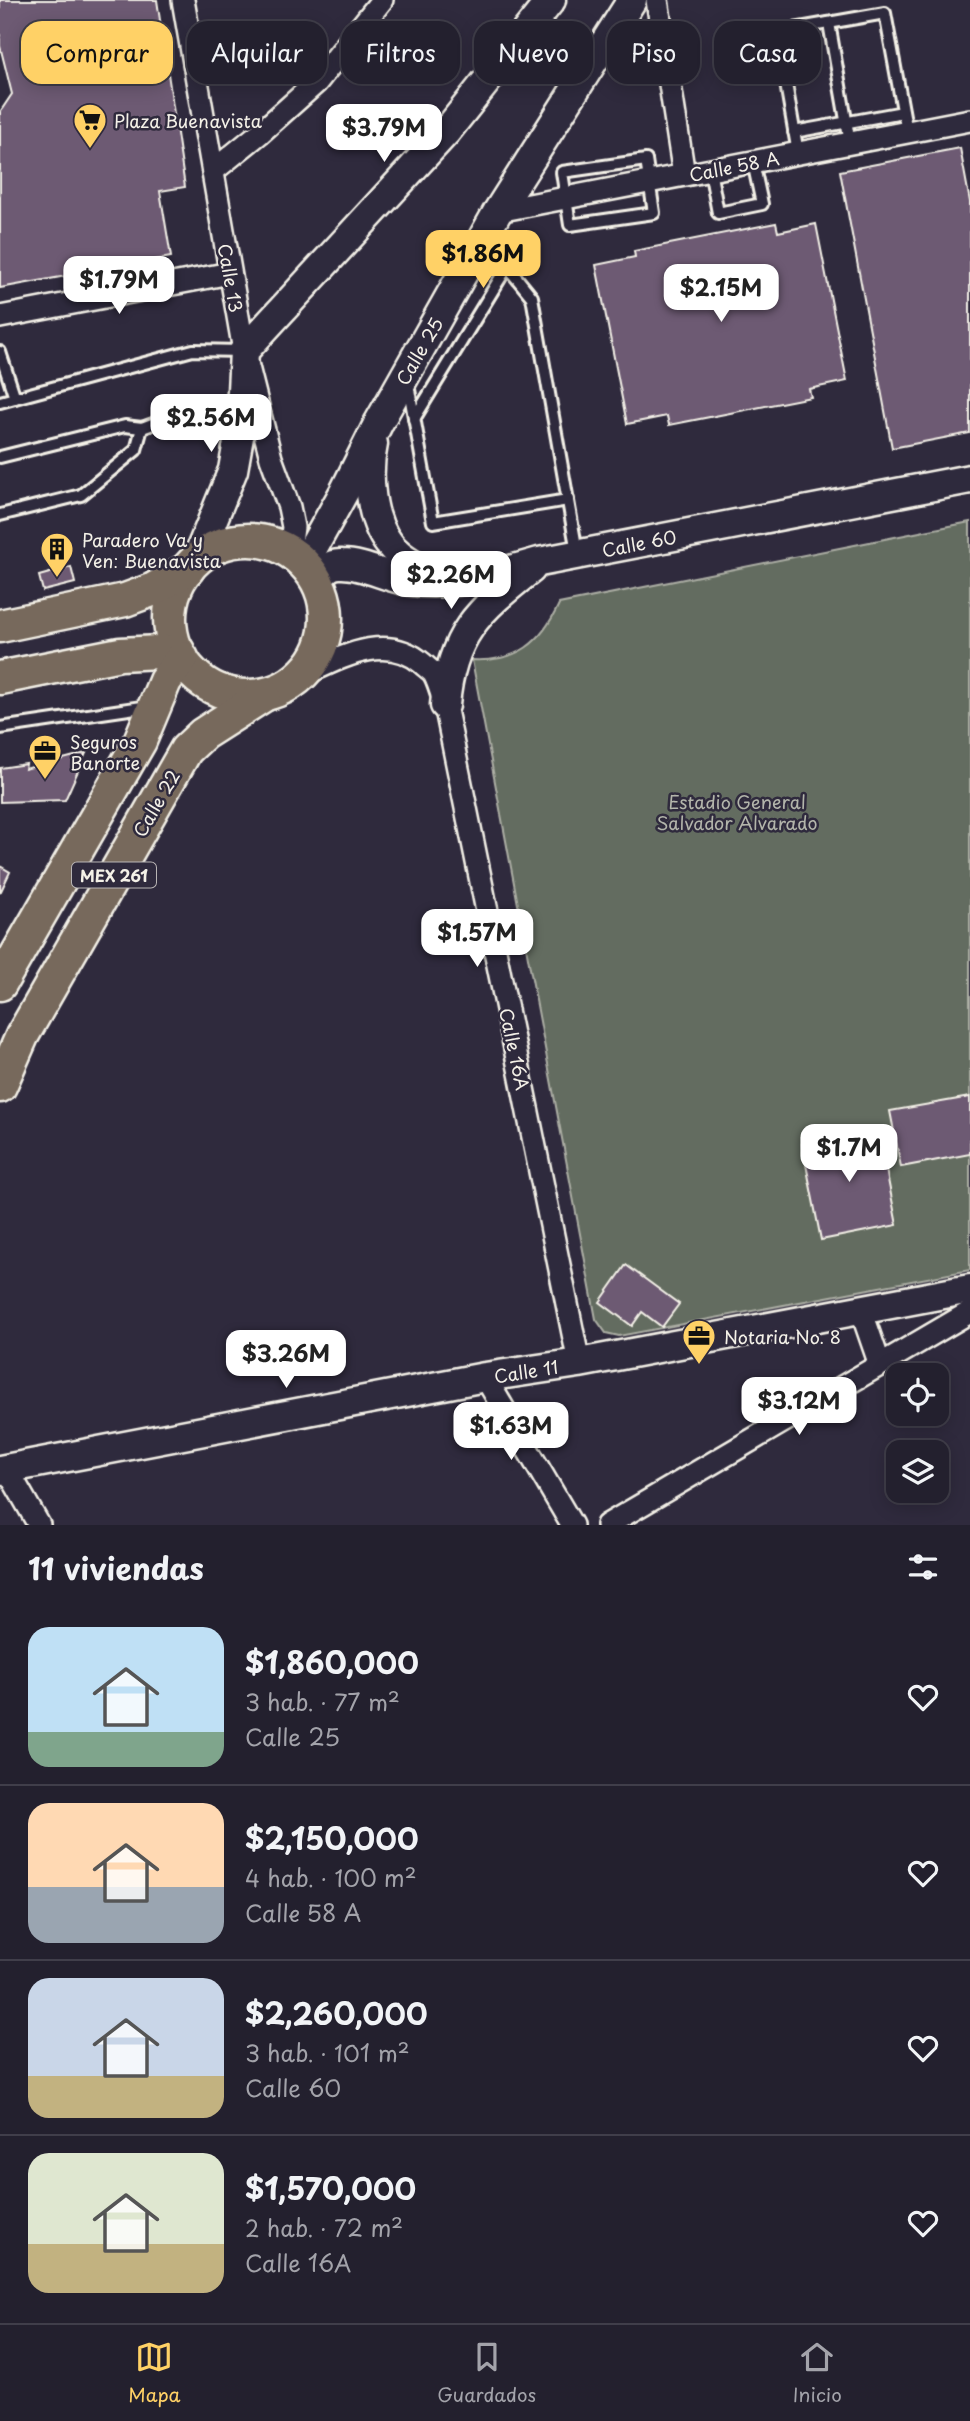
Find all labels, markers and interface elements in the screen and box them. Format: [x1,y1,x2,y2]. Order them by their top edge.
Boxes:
chip: Comprar [21,21,173,84]
chip: Alquilar [187,21,327,84]
chip: Filtros [341,21,460,84]
chip: Nuevo [474,21,593,84]
chip: Piso [607,21,700,84]
chip: Casa [714,21,821,84]
supermarket icon: Plaza Buenavista [71,101,109,150]
pin: $3.79M [327,104,441,164]
place label: Plaza Buenavista [114,107,263,134]
text: $3.79M [342,109,426,144]
street label: Calle 58 A [687,144,782,188]
pin: $1.86M [426,230,540,290]
text: $1.86M [442,235,524,270]
street label: Calle 13 [212,241,250,315]
pin: $1.79M [62,256,176,316]
text: $1.79M [79,261,159,296]
pin: $2.15M [664,264,778,324]
text: $2.15M [680,269,762,304]
street label: Calle 25 [389,312,449,390]
pin: $2.56M [154,394,268,454]
text: $2.56M [166,399,256,434]
street label: Calle 60 [599,523,679,563]
place label: Paradero Va y Ven: Buenavista [82,526,222,574]
building icon: Paradero Va y Ven: Buenavista [38,530,76,579]
pin: $2.26M [394,552,508,611]
text: $2.26M [407,556,495,591]
place label: Seguros Banorte [70,728,140,776]
office icon: Seguros Banorte [26,732,64,781]
street label: Calle 22 [126,764,186,842]
park label: Estadio General Salvador Alvarado [657,788,817,836]
road number: MEX 261 [72,862,156,888]
pin: $1.57M [420,909,534,969]
text: $1.57M [437,914,517,949]
street label: Calle 16A [493,1005,537,1093]
pin: $1.7M [800,1124,898,1184]
text: $1.7M [816,1129,882,1164]
office icon: Notaria No. 8 [680,1317,718,1366]
place label: Notaria No. 8 [724,1323,841,1350]
pin: $3.26M [229,1330,343,1390]
text: $3.26M [242,1335,330,1370]
street label: Calle 11 [492,1353,560,1389]
map controls [886,1363,949,1503]
button: locate [886,1363,949,1426]
pin: $3.12M [742,1378,856,1437]
text: $3.12M [757,1382,841,1417]
pin: $1.63M [454,1402,568,1462]
text: $1.63M [469,1407,553,1442]
button: layers [886,1440,949,1503]
text: 11 viviendas [28,1545,204,1590]
icon: filters [904,1548,942,1586]
text: $1,860,000 [245,1639,419,1684]
icon: home [84,1655,168,1739]
icon: heart [904,1678,942,1716]
text: 3 hab. · 77 m² [245,1684,400,1719]
text: Calle 25 [245,1719,340,1754]
text: $2,150,000 [245,1815,419,1860]
icon: home [84,1831,168,1915]
icon: heart [904,1854,942,1892]
text: 4 hab. · 100 m² [245,1860,417,1895]
text: Calle 58 A [245,1895,361,1930]
text: $2,260,000 [245,1990,428,2035]
icon: home [84,2006,168,2090]
icon: heart [904,2029,942,2067]
text: 3 hab. · 101 m² [245,2035,410,2070]
text: Calle 60 [245,2070,341,2105]
text: $1,570,000 [245,2165,416,2210]
icon: home [84,2181,168,2265]
icon: heart [904,2204,942,2242]
text: 2 hab. · 72 m² [245,2210,403,2245]
text: Calle 16A [245,2245,351,2280]
tab: Mapa [128,2338,181,2408]
tab: Guardados [437,2338,536,2408]
tab: Inicio [793,2338,842,2408]

